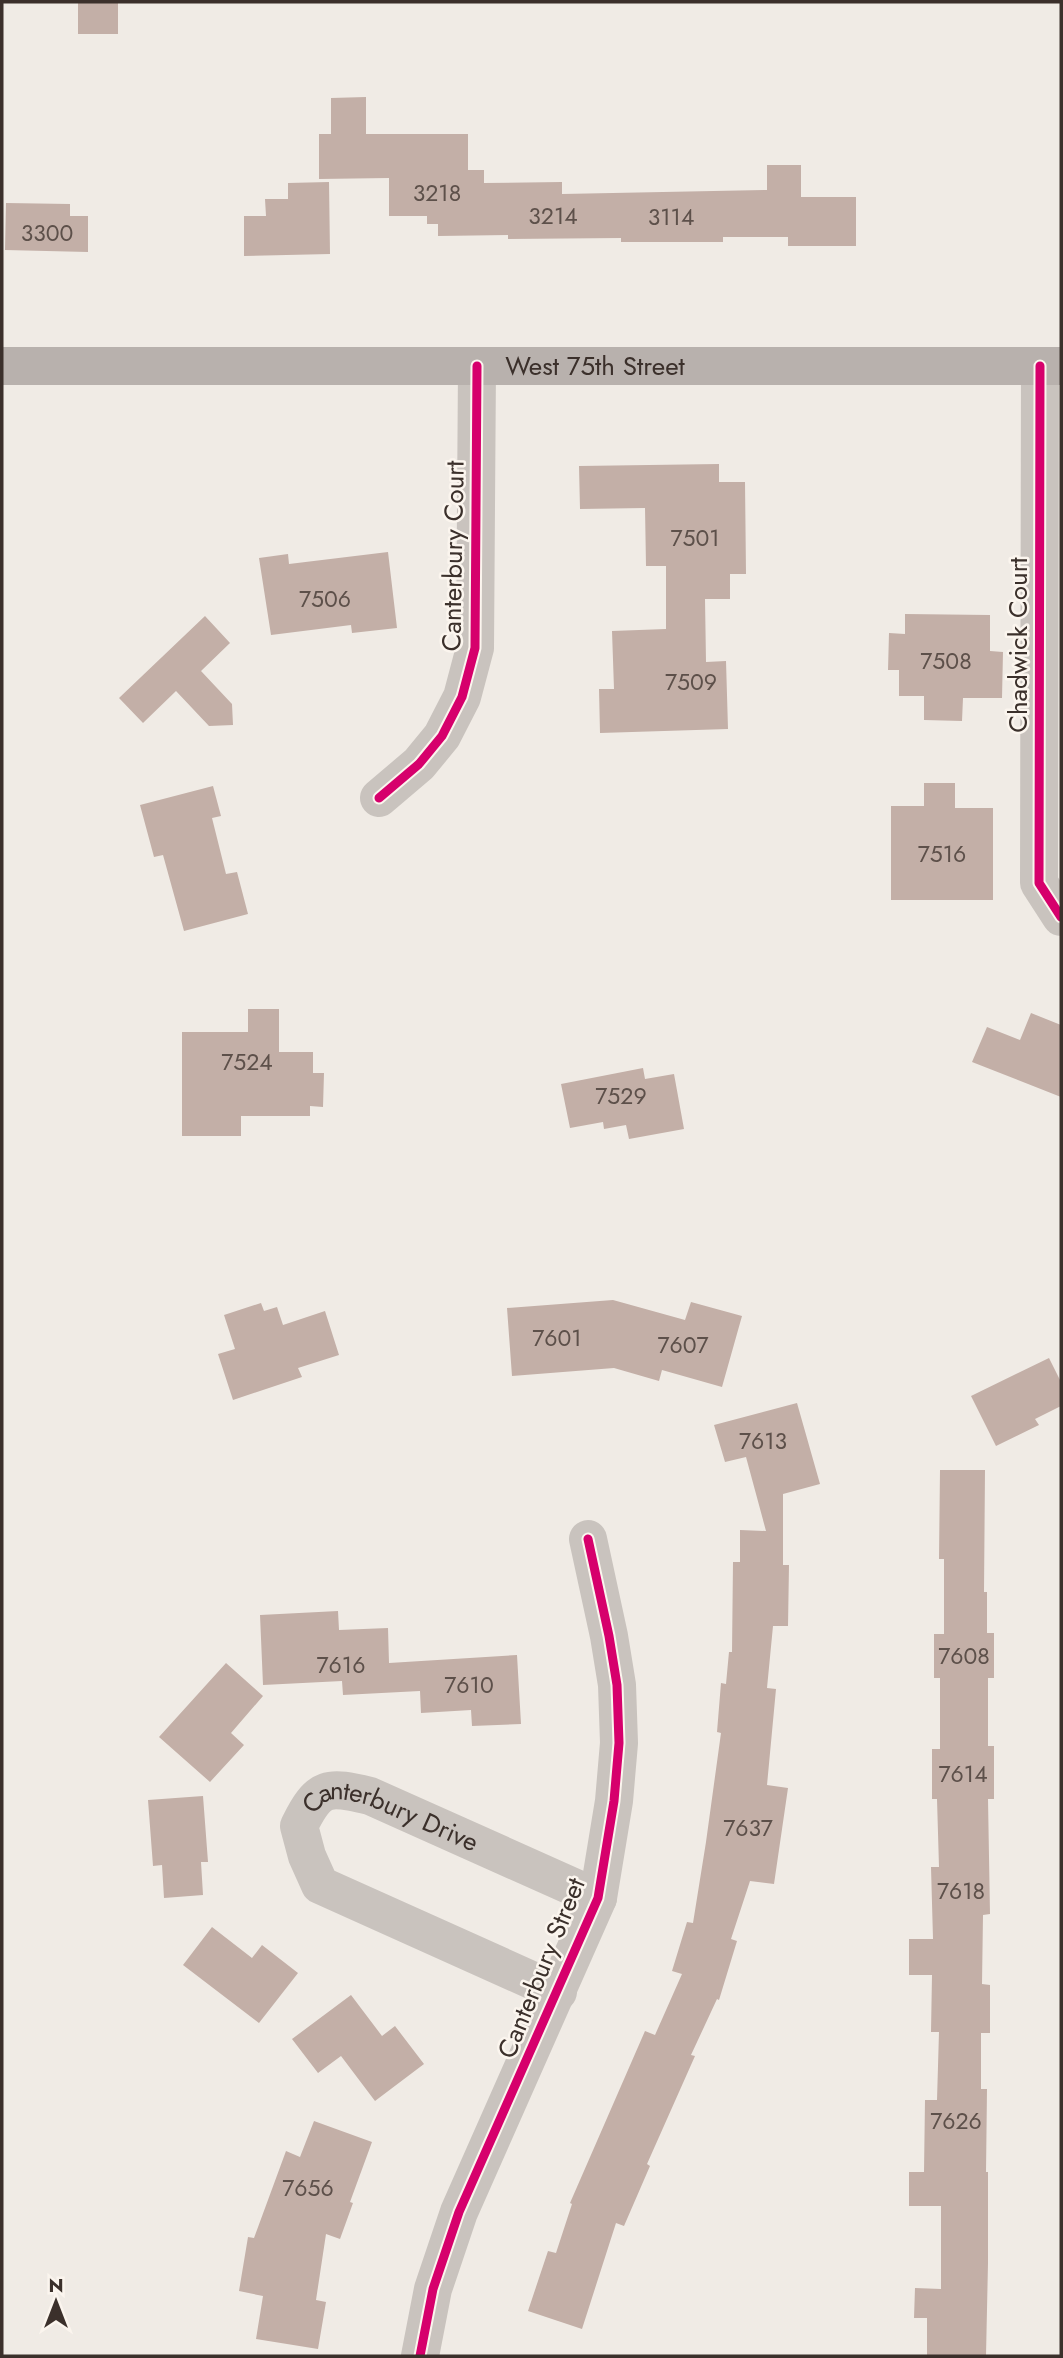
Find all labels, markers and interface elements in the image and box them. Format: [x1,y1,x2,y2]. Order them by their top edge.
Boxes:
house number: 3218 [413,176,461,210]
house number: 3214 [528,199,578,233]
house number: 3114 [648,200,694,234]
house number: 3300 [21,216,73,250]
street label: West 75th Street [505,347,686,385]
street label: Canterbury Court [432,460,474,652]
house number: 7501 [670,521,720,555]
street label: Chadwick Court [999,556,1037,733]
house number: 7506 [299,582,351,616]
house number: 7508 [920,644,972,678]
house number: 7509 [665,665,717,699]
house number: 7516 [918,837,966,871]
house number: 7524 [221,1045,273,1079]
house number: 7529 [595,1079,647,1113]
house number: 7601 [532,1321,582,1355]
house number: 7607 [657,1328,709,1362]
house number: 7613 [739,1424,787,1458]
house number: 7608 [938,1639,990,1673]
house number: 7616 [317,1648,365,1682]
house number: 7610 [444,1668,494,1702]
house number: 7614 [938,1757,988,1791]
street label: Canterbury Drive [292,1771,485,1861]
house number: 7637 [723,1811,773,1845]
street label: Canterbury Street [487,1871,595,2064]
house number: 7618 [937,1874,985,1908]
house number: 7626 [930,2104,982,2138]
house number: 7656 [282,2171,334,2205]
north arrow [21,2267,91,2337]
text: N [48,2272,64,2299]

